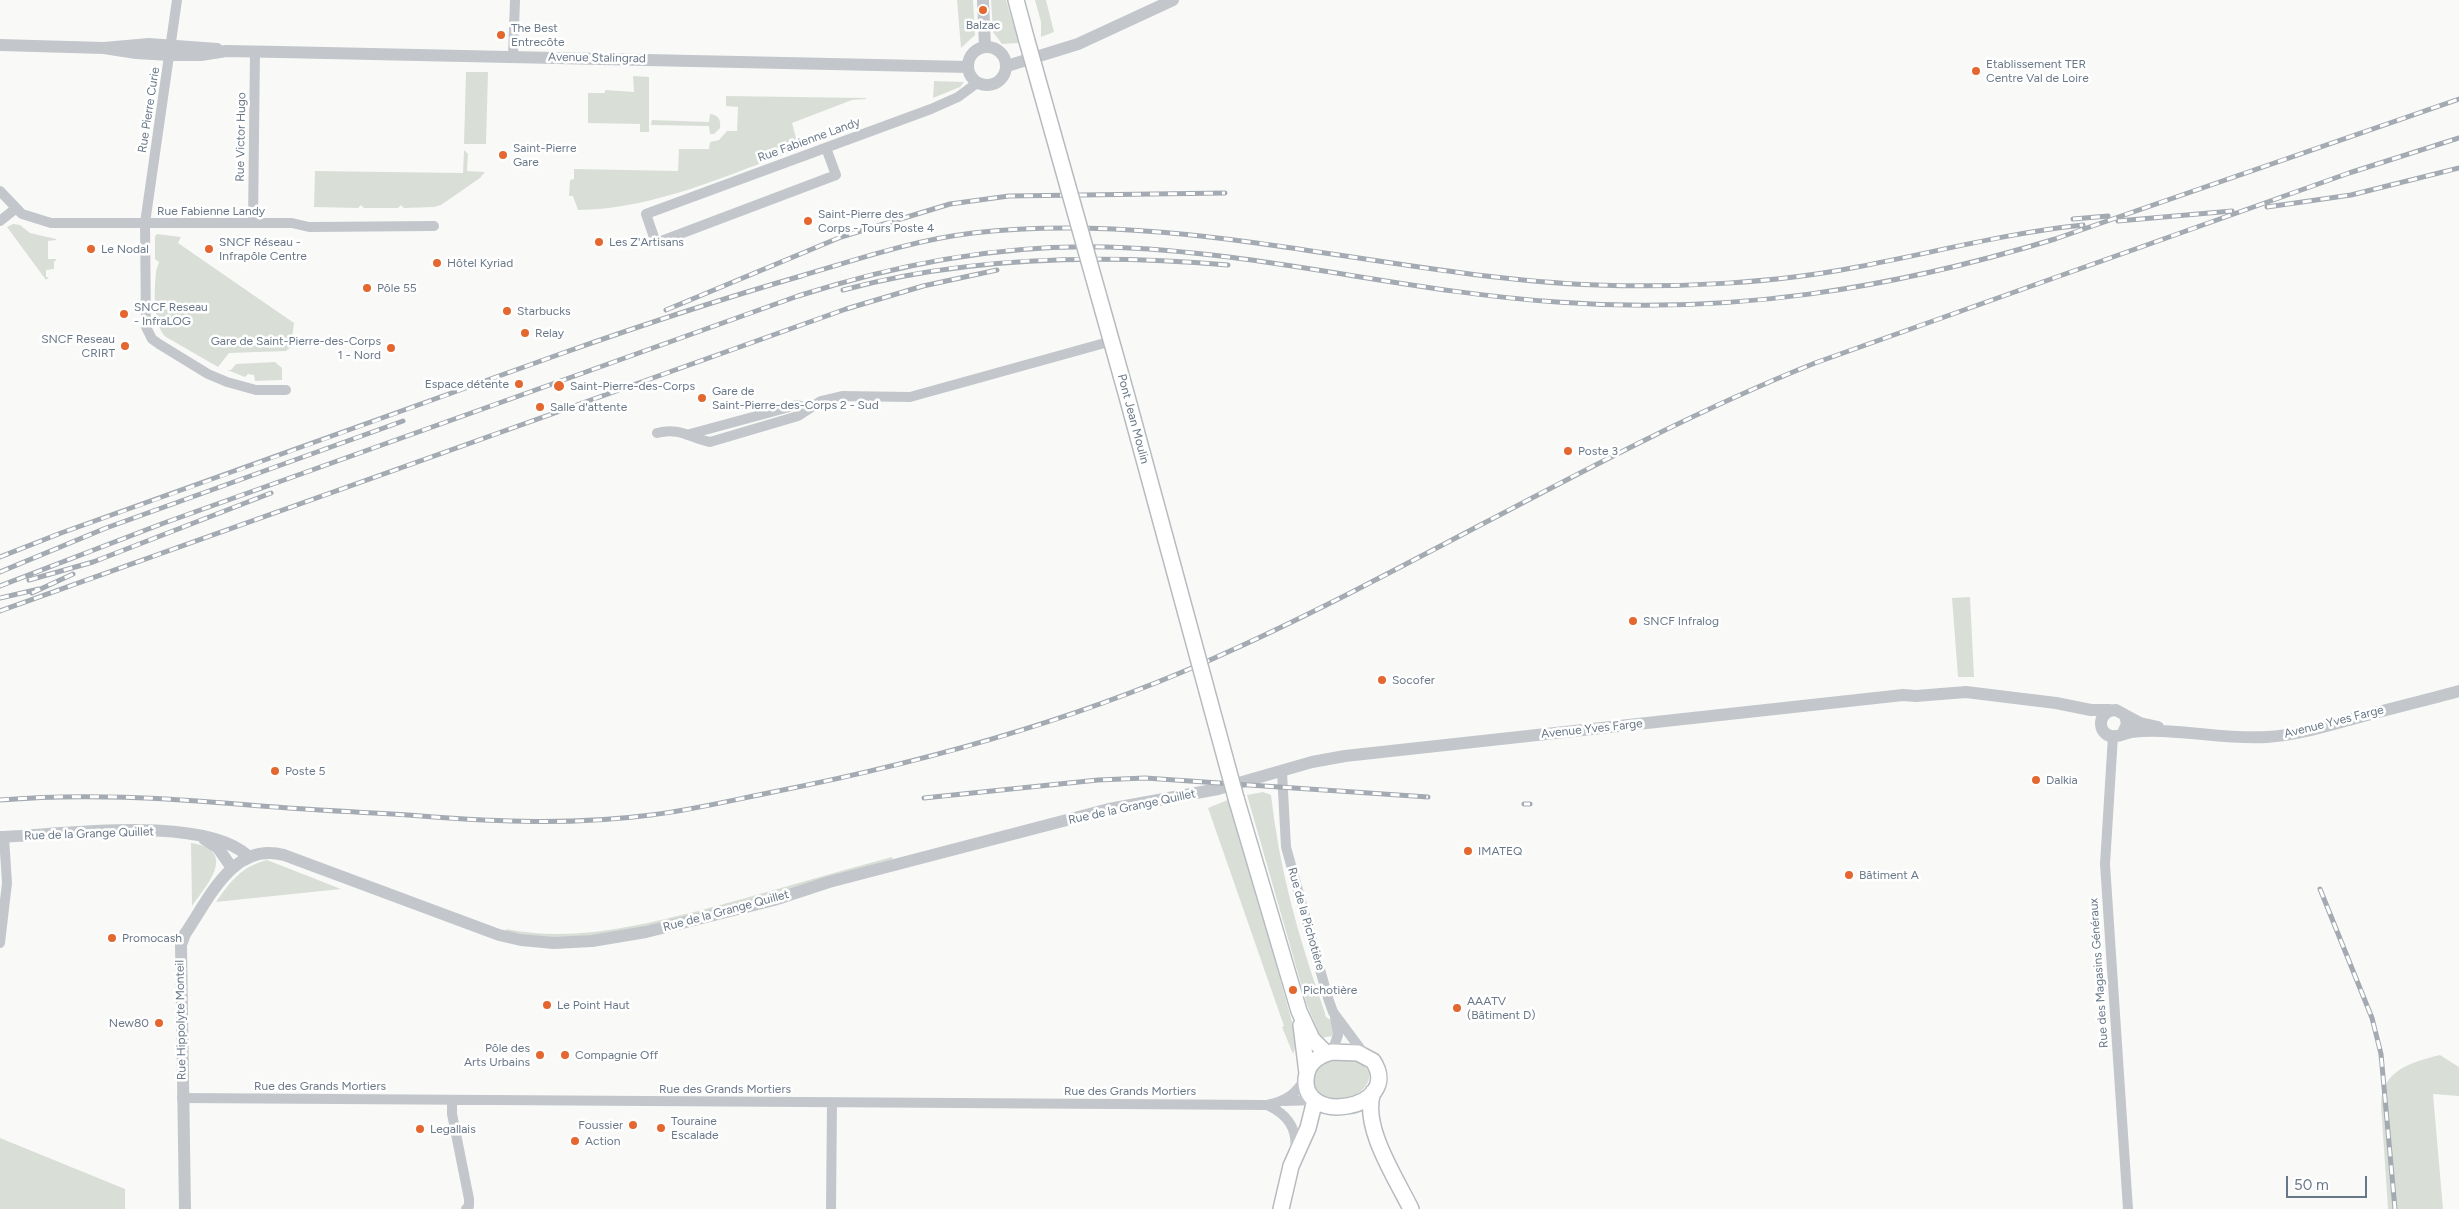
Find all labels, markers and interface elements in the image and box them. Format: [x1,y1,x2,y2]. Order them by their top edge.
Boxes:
marker: Balzac [977,4,989,16]
place label: Balzac [966,18,1000,32]
place label: The Best Entrecôte [511,21,564,49]
marker: The Best Entrecôte [495,29,507,41]
street label: Avenue Stalingrad [548,50,646,66]
place label: Etablissement TER Centre Val de Loire [1986,57,2089,85]
marker: Etablissement TER Centre Val de Loire [1970,65,1982,77]
street label: Rue Pierre Curie [135,66,163,154]
street label: Rue Victor Hugo [233,92,249,182]
street label: Rue Fabienne Landy [756,115,862,165]
place label: Saint-Pierre Gare [513,141,576,169]
marker: Saint-Pierre Gare [497,149,509,161]
street label: Rue Fabienne Landy [157,204,265,218]
place label: Saint-Pierre des Corps - Tours Poste 4 [818,207,934,235]
marker: Saint-Pierre des Corps - Tours Poste 4 [802,215,814,227]
place label: SNCF Réseau - Infrapôle Centre [219,235,307,263]
place label: Les Z'Artisans [609,235,684,249]
marker: Les Z'Artisans [593,236,605,248]
place label: Le Nodal [101,242,149,256]
marker: Le Nodal [85,243,97,255]
marker: SNCF Réseau - Infrapôle Centre [203,243,215,255]
place label: Hôtel Kyriad [447,256,513,270]
marker: Hôtel Kyriad [431,257,443,269]
place label: Pôle 55 [377,281,417,295]
marker: Pôle 55 [361,282,373,294]
place label: SNCF Reseau - InfraLOG [134,300,208,328]
place label: Starbucks [517,304,571,318]
marker: Starbucks [501,305,513,317]
marker: SNCF Reseau - InfraLOG [118,308,130,320]
place label: Relay [535,326,564,340]
marker: Relay [519,327,531,339]
place label: SNCF Reseau CRIRT [41,332,115,360]
place label: Gare de Saint-Pierre-des-Corps 1 - Nord [211,334,381,362]
marker: SNCF Reseau CRIRT [119,340,131,352]
marker: Gare de Saint-Pierre-des-Corps 1 - Nord [385,342,397,354]
street label: Pont Jean Moulin [1114,372,1152,466]
place label: Espace détente [425,377,509,391]
marker: Espace détente [513,378,525,390]
marker: Saint-Pierre-des-Corps [552,379,566,393]
place label: Saint-Pierre-des-Corps [570,379,695,393]
place label: Gare de Saint-Pierre-des-Corps 2 - Sud [712,384,879,412]
marker: Gare de Saint-Pierre-des-Corps 2 - Sud [696,392,708,404]
place label: Salle d'attente [550,400,627,414]
marker: Salle d'attente [534,401,546,413]
place label: Poste 3 [1578,444,1618,458]
marker: Poste 3 [1562,445,1574,457]
place label: SNCF Infralog [1643,614,1719,628]
marker: SNCF Infralog [1627,615,1639,627]
place label: Socofer [1392,673,1435,687]
marker: Socofer [1376,674,1388,686]
street label: Avenue Yves Farge [2283,703,2385,741]
street label: Avenue Yves Farge [1540,717,1644,741]
place label: Poste 5 [285,764,325,778]
marker: Poste 5 [269,765,281,777]
place label: Dalkia [2046,773,2078,787]
marker: Dalkia [2030,774,2042,786]
street label: Rue de la Grange Quillet [1067,786,1197,828]
street label: Rue de la Grange Quillet [24,825,154,843]
place label: IMATEQ [1478,844,1522,858]
marker: IMATEQ [1462,845,1474,857]
street label: Rue de la Pichotière [1284,866,1328,972]
place label: Bâtiment A [1859,868,1919,882]
marker: Bâtiment A [1843,869,1855,881]
street label: Rue de la Grange Quillet [661,887,791,935]
street label: Rue des Magasins Généraux [2087,897,2111,1049]
place label: Promocash [122,931,182,945]
marker: Promocash [106,932,118,944]
street label: Rue Hippolyte Monteil [173,960,189,1080]
place label: Pichotière [1303,983,1357,997]
marker: Pichotière [1287,984,1299,996]
place label: AAATV (Bâtiment D) [1467,994,1535,1022]
place label: Le Point Haut [557,998,630,1012]
marker: Le Point Haut [541,999,553,1011]
marker: AAATV (Bâtiment D) [1451,1002,1463,1014]
place label: New80 [109,1016,149,1030]
marker: New80 [153,1017,165,1029]
place label: Pôle des Arts Urbains [464,1041,530,1069]
place label: Compagnie Off [575,1048,658,1062]
marker: Pôle des Arts Urbains [534,1049,546,1061]
marker: Compagnie Off [559,1049,571,1061]
street label: Rue des Grands Mortiers [254,1079,386,1093]
street label: Rue des Grands Mortiers [659,1082,791,1096]
street label: Rue des Grands Mortiers [1064,1084,1196,1098]
place label: Touraine Escalade [671,1114,719,1142]
place label: Foussier [578,1118,623,1132]
marker: Foussier [627,1119,639,1131]
place label: Legallais [430,1122,476,1136]
marker: Touraine Escalade [655,1122,667,1134]
marker: Legallais [414,1123,426,1135]
place label: Action [585,1134,621,1148]
marker: Action [569,1135,581,1147]
scale bar [2289,1166,2370,1198]
text: 50 m [2294,1176,2329,1194]

